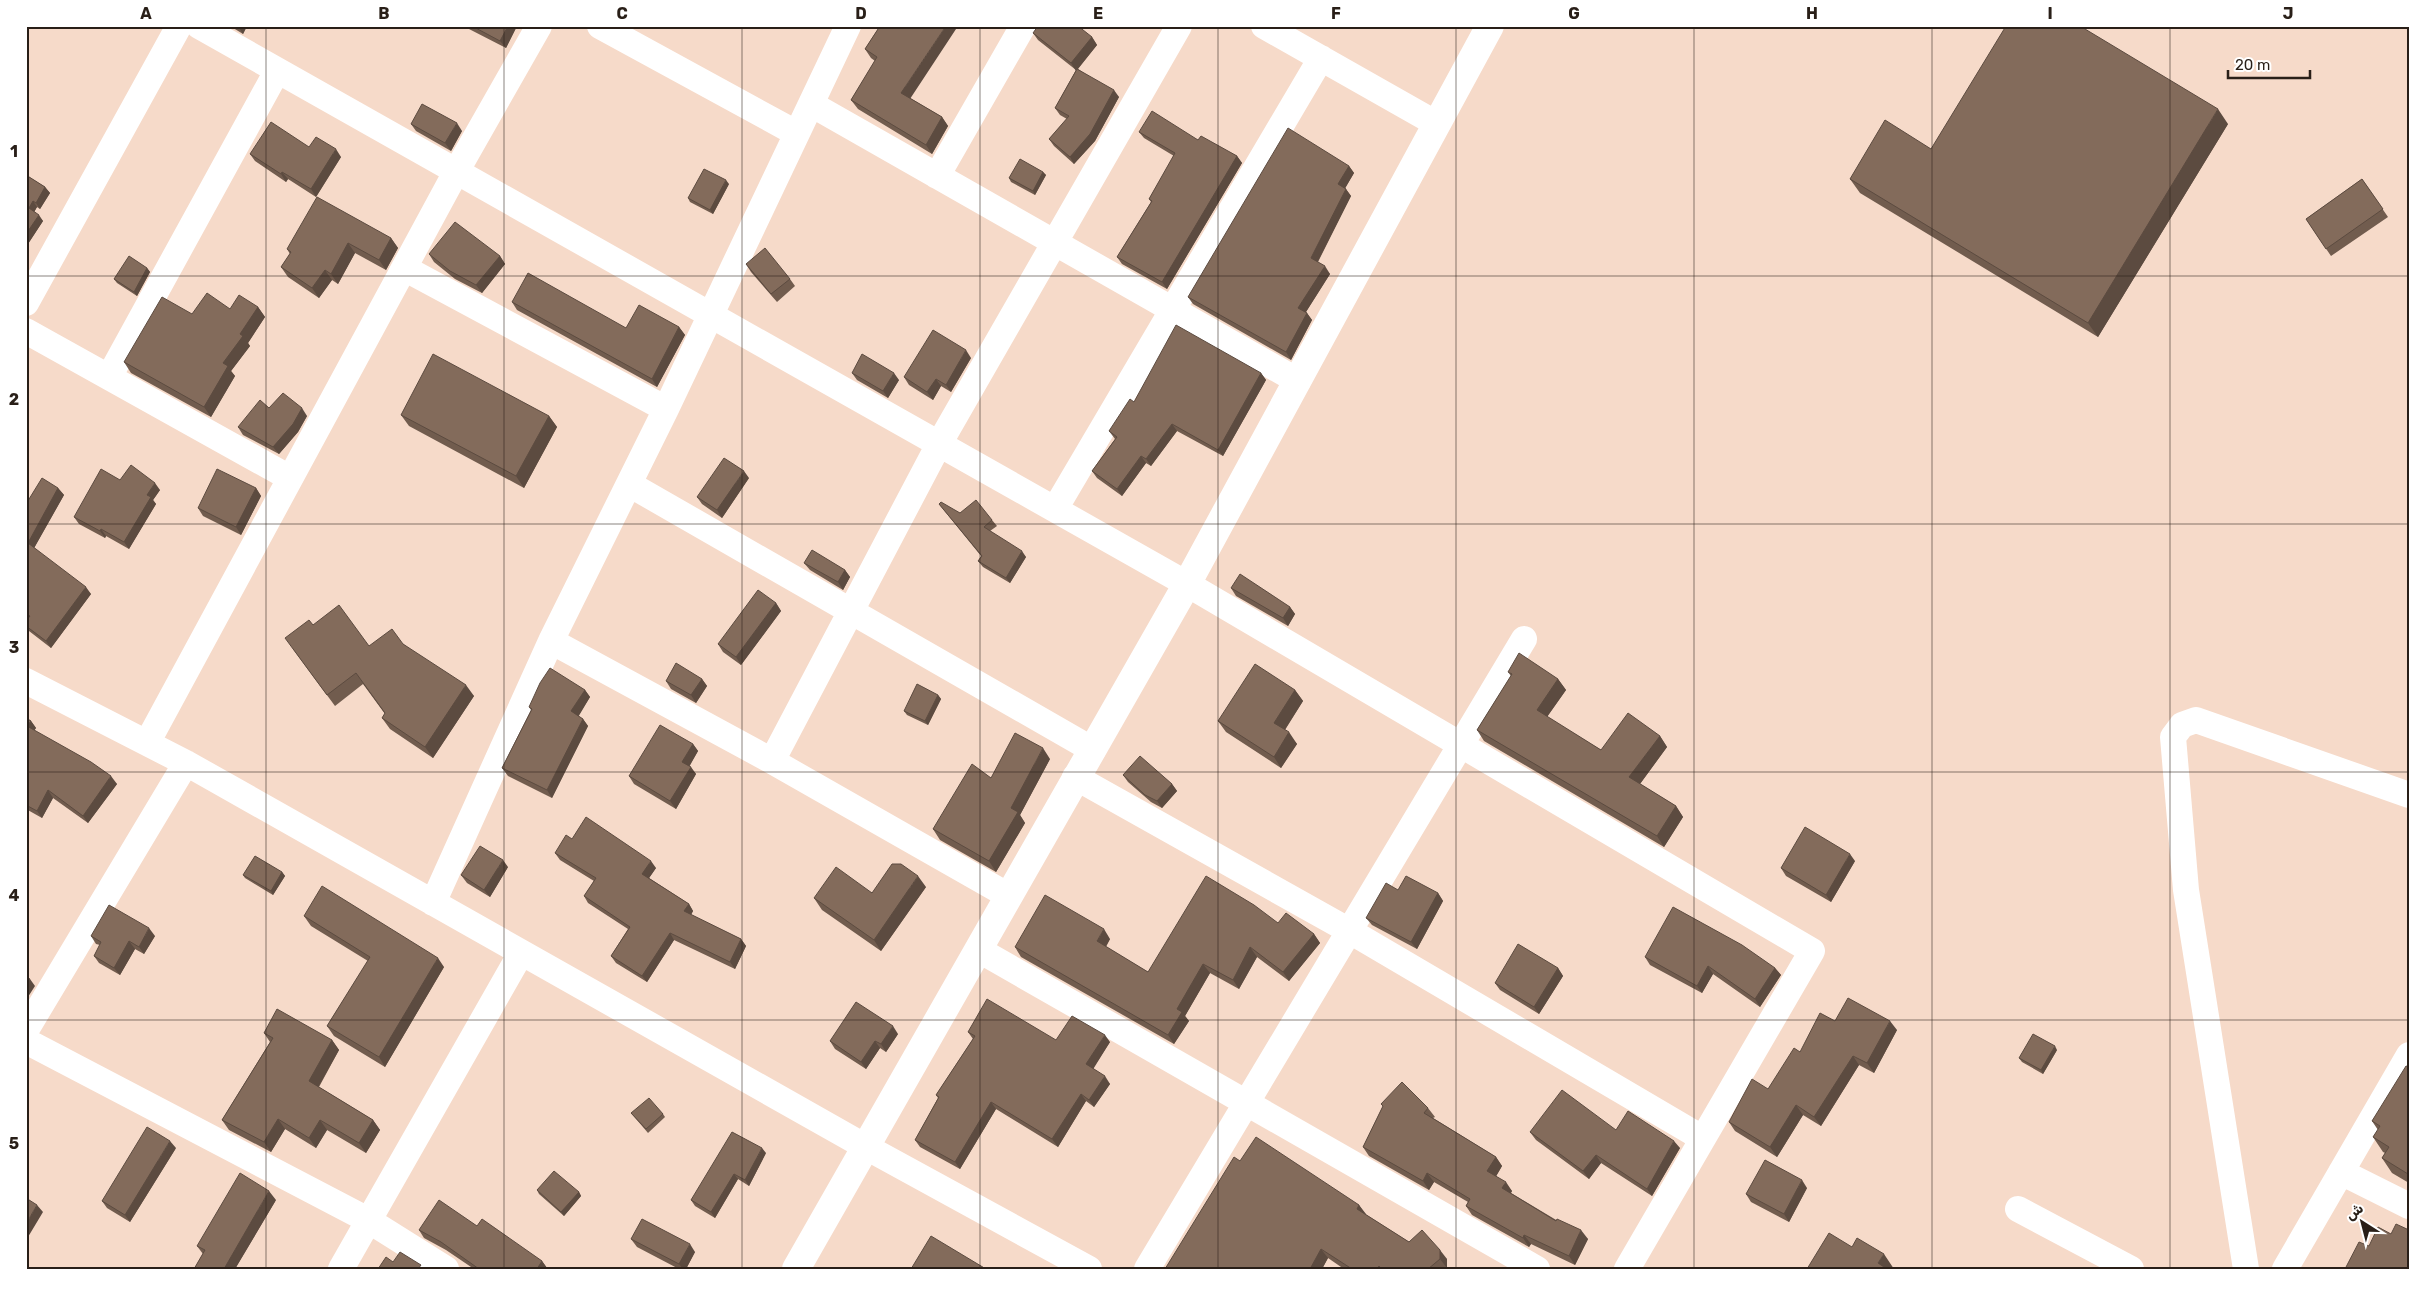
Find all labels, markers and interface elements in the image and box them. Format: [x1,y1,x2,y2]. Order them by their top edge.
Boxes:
text: A [140,4,152,23]
text: B [378,4,390,23]
text: C [616,4,628,23]
text: D [855,4,867,23]
text: E [1093,4,1103,23]
text: F [1331,4,1341,23]
text: G [1568,4,1580,23]
text: H [1806,4,1818,23]
text: I [2047,4,2053,23]
text: J [2283,4,2293,23]
scale bar [2228,48,2310,80]
text: 20 m [2235,56,2270,74]
text: 1 [10,142,18,161]
text: 2 [9,390,19,409]
text: 3 [9,638,19,657]
text: 4 [9,886,20,905]
text: 5 [9,1134,19,1153]
north arrow [2338,1198,2388,1248]
text: ش [2342,1200,2367,1224]

